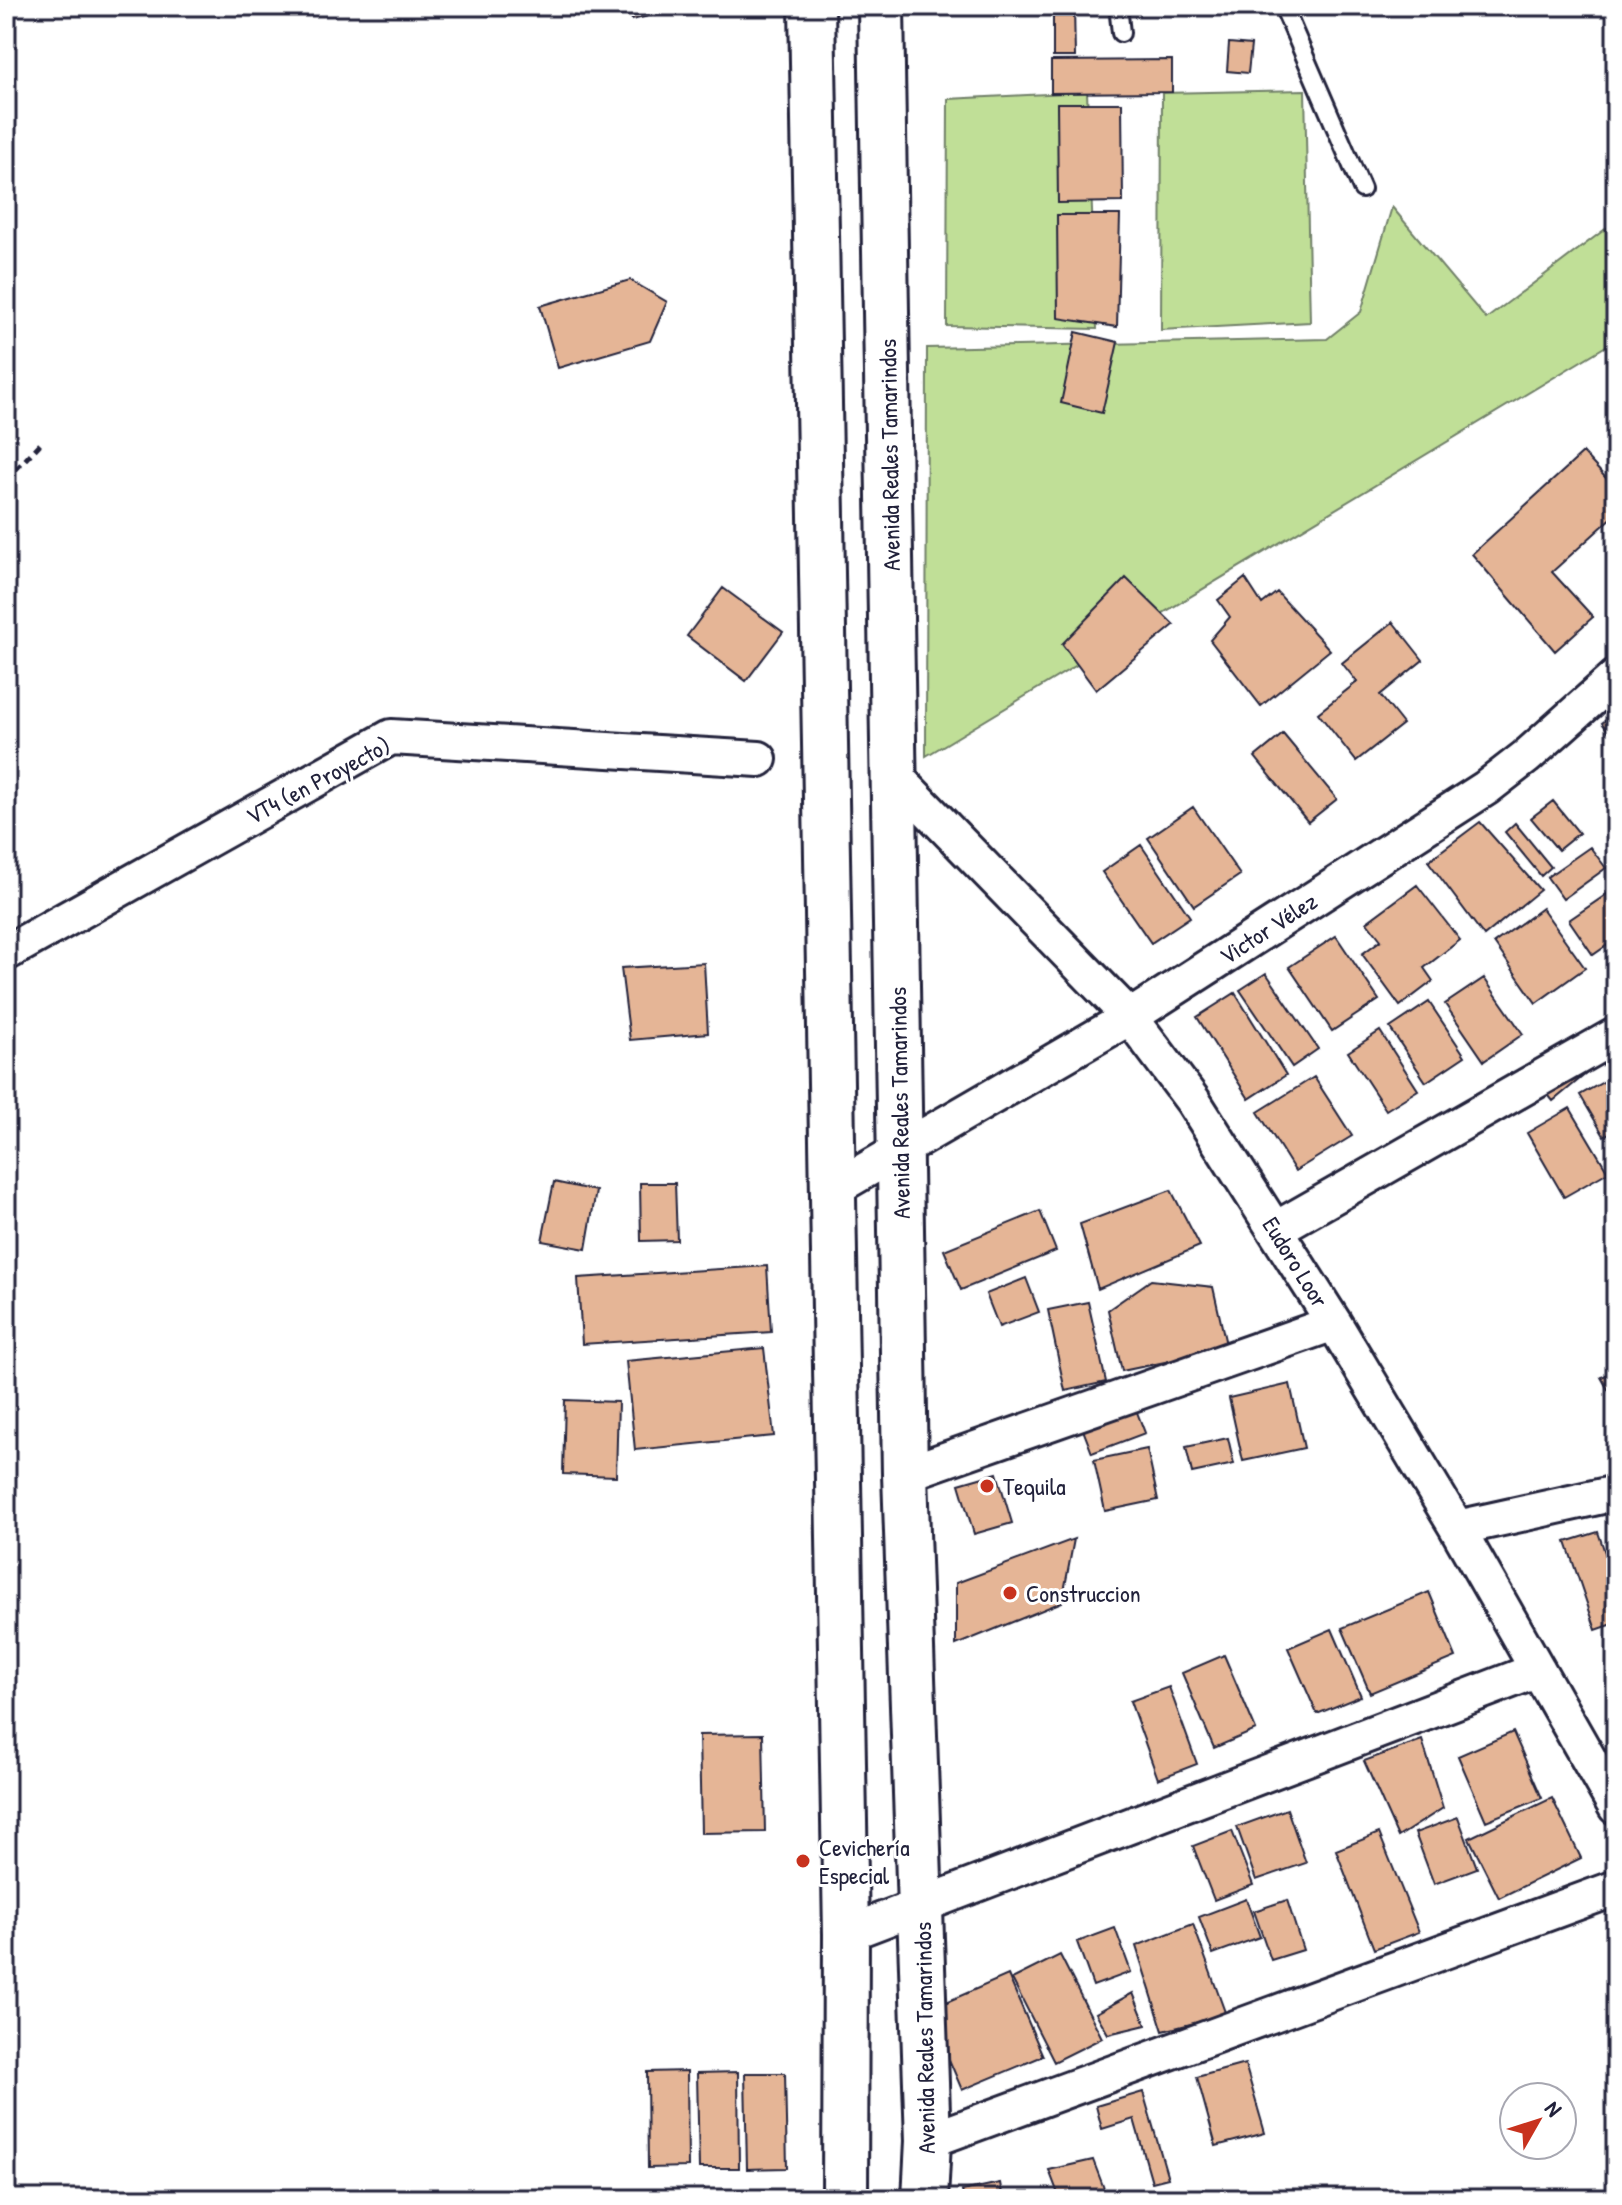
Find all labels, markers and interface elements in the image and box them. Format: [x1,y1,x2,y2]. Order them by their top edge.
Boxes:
street label: Avenida Reales Tamarindos [871,339,907,571]
street label: VT4 (en Proyecto) [240,728,396,832]
street label: Victor Vélez [1213,885,1323,971]
street label: Avenida Reales Tamarindos [881,987,917,1219]
street label: Eudoro Loor [1256,1211,1336,1313]
place label: Tequila [1003,1470,1066,1502]
marker: Tequila [978,1477,996,1495]
place label: Construccion [1026,1577,1141,1609]
marker: Construccion [1001,1584,1019,1602]
place label: Cevichería Especial [819,1831,910,1891]
marker: Cevichería Especial [794,1852,812,1870]
street label: Avenida Reales Tamarindos [906,1922,942,2154]
north arrow [1498,2081,1578,2161]
text: N [1538,2094,1569,2123]

